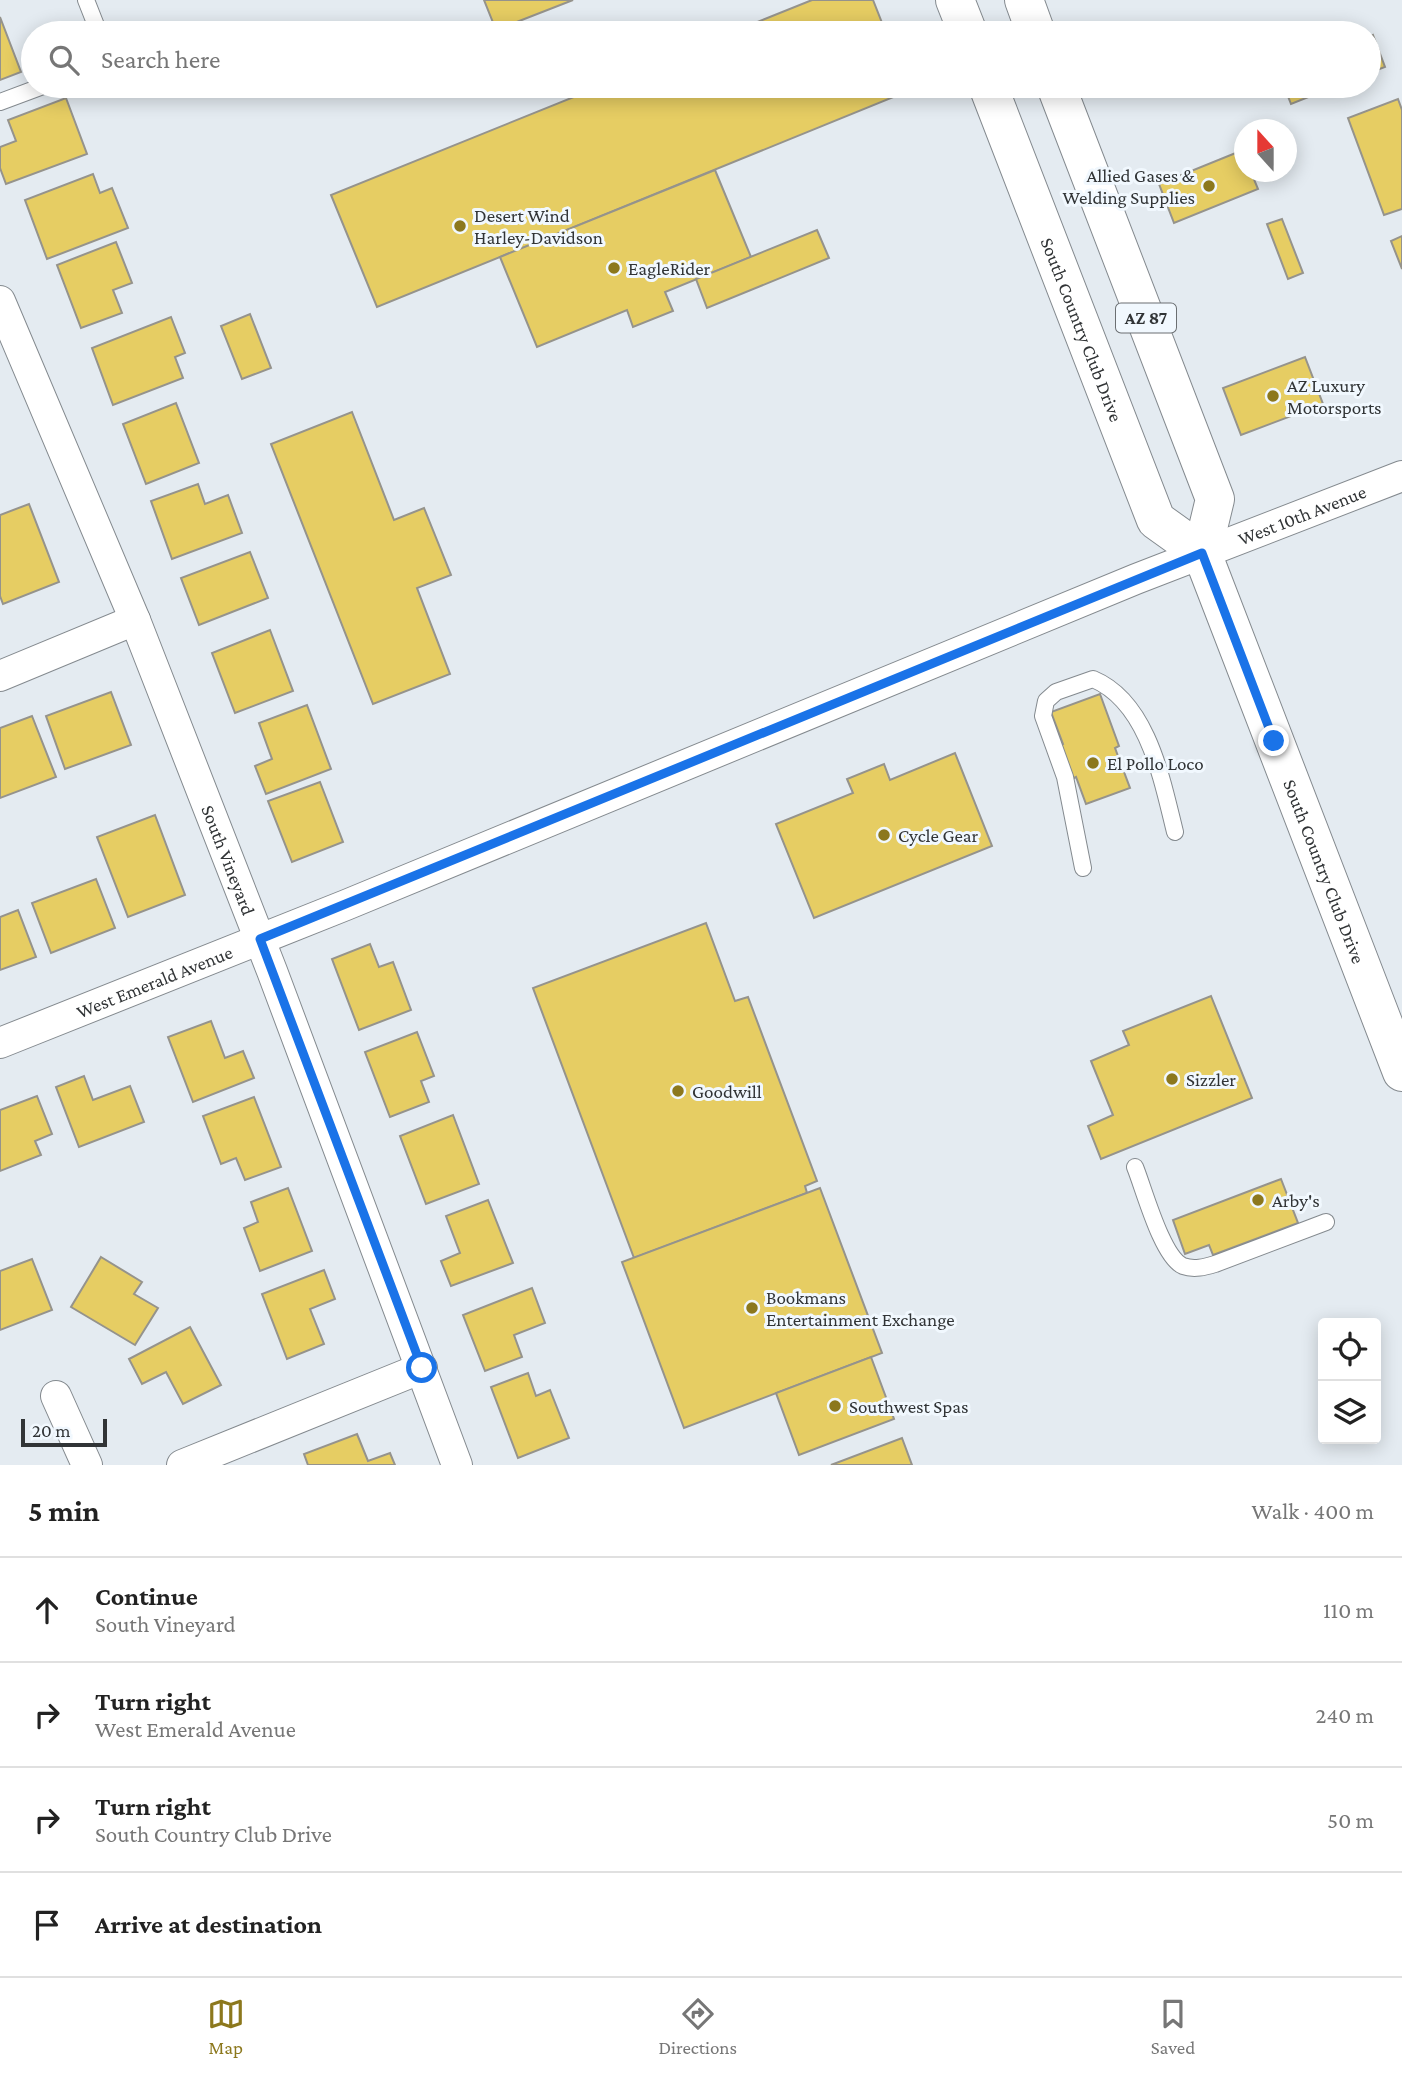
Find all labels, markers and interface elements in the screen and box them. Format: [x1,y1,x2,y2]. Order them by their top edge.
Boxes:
search box [21,21,1381,98]
icon: search [45,41,83,79]
text: Search here [101,45,220,74]
north arrow [1234,119,1297,182]
place label: Allied Gases & Welding Supplies [1062,165,1196,208]
marker: Allied Gases & Welding Supplies [1201,178,1217,194]
place label: Desert Wind Harley-Davidson [474,205,603,248]
marker: Desert Wind Harley-Davidson [452,218,468,234]
street label: South Country Club Drive [1037,235,1127,425]
place label: EagleRider [628,258,710,279]
marker: EagleRider [606,260,622,276]
road number: AZ 87 [1116,304,1176,332]
place label: AZ Luxury Motorsports [1287,375,1382,418]
marker: AZ Luxury Motorsports [1265,388,1281,404]
street label: West 10th Avenue [1235,481,1369,549]
route end [1258,725,1289,756]
place label: El Pollo Loco [1107,753,1204,774]
marker: El Pollo Loco [1085,755,1101,771]
street label: South Country Club Drive [1279,776,1369,966]
street label: South Vineyard [197,802,259,918]
place label: Cycle Gear [898,825,979,846]
marker: Cycle Gear [876,827,892,843]
street label: West Emerald Avenue [73,941,235,1022]
place label: Sizzler [1186,1069,1236,1090]
marker: Sizzler [1164,1071,1180,1087]
place label: Goodwill [692,1081,762,1102]
marker: Goodwill [670,1083,686,1099]
place label: Arby's [1272,1190,1320,1211]
marker: Arby's [1250,1192,1266,1208]
place label: Bookmans Entertainment Exchange [766,1287,955,1330]
marker: Bookmans Entertainment Exchange [744,1300,760,1316]
map controls [1318,1318,1381,1444]
button: locate [1318,1318,1381,1381]
route start [406,1352,437,1383]
button: layers [1318,1381,1381,1444]
place label: Southwest Spas [849,1396,968,1417]
marker: Southwest Spas [827,1398,843,1414]
scale bar [21,1416,107,1448]
text: 20 m [32,1420,71,1441]
text: 5 min [28,1494,100,1527]
text: Walk · 400 m [1252,1498,1374,1524]
text: Continue [95,1582,198,1611]
icon: ahead [28,1591,66,1629]
text: 110 m [1323,1597,1374,1623]
text: South Vineyard [95,1611,236,1637]
text: Turn right [95,1687,211,1716]
icon: right [28,1696,66,1734]
text: 240 m [1315,1702,1374,1728]
text: West Emerald Avenue [95,1716,296,1742]
text: Turn right [95,1792,211,1821]
icon: right [28,1801,66,1839]
text: 50 m [1327,1807,1374,1833]
text: South Country Club Drive [95,1821,332,1847]
icon: arrive [28,1906,66,1944]
text: Arrive at destination [95,1910,322,1939]
tab: Map [207,1995,245,2058]
tab: Directions [658,1995,737,2058]
tab: Saved [1151,1995,1195,2058]

